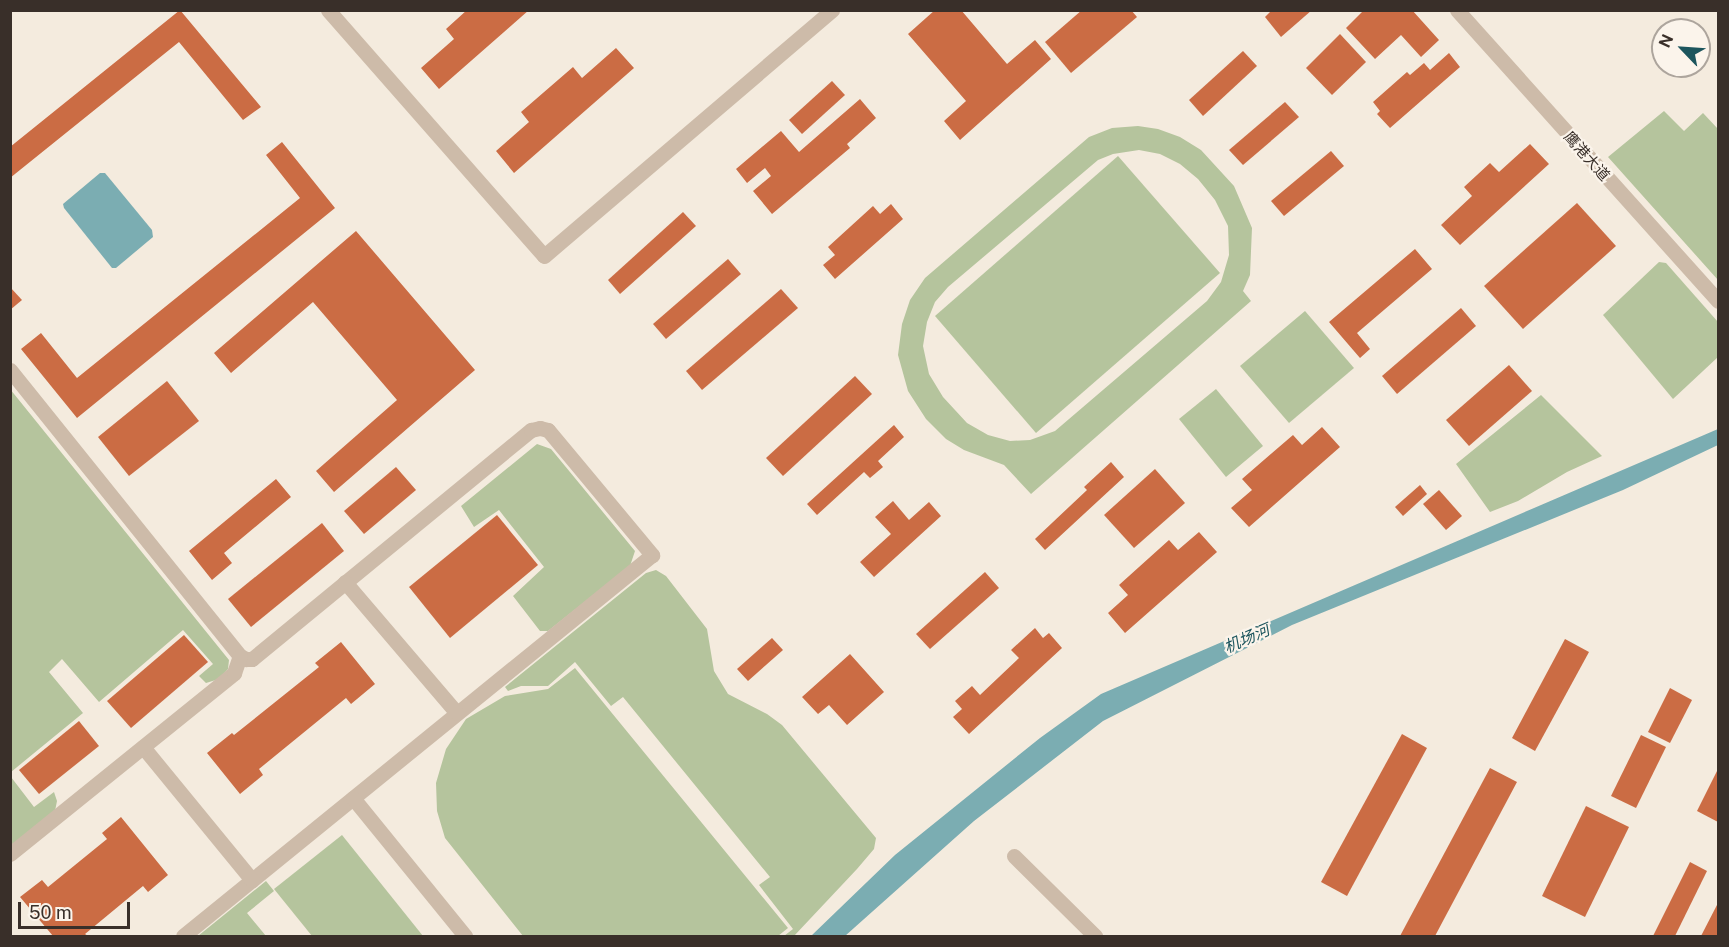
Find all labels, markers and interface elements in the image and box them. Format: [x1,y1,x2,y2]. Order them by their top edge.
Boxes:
north arrow [1651,18,1711,78]
text: N [1655,31,1677,51]
street label: 鹰港大道 [1560,128,1614,184]
water label: 机场河 [1221,620,1273,658]
scale bar [21,890,134,928]
text: 50 m [29,902,72,923]

